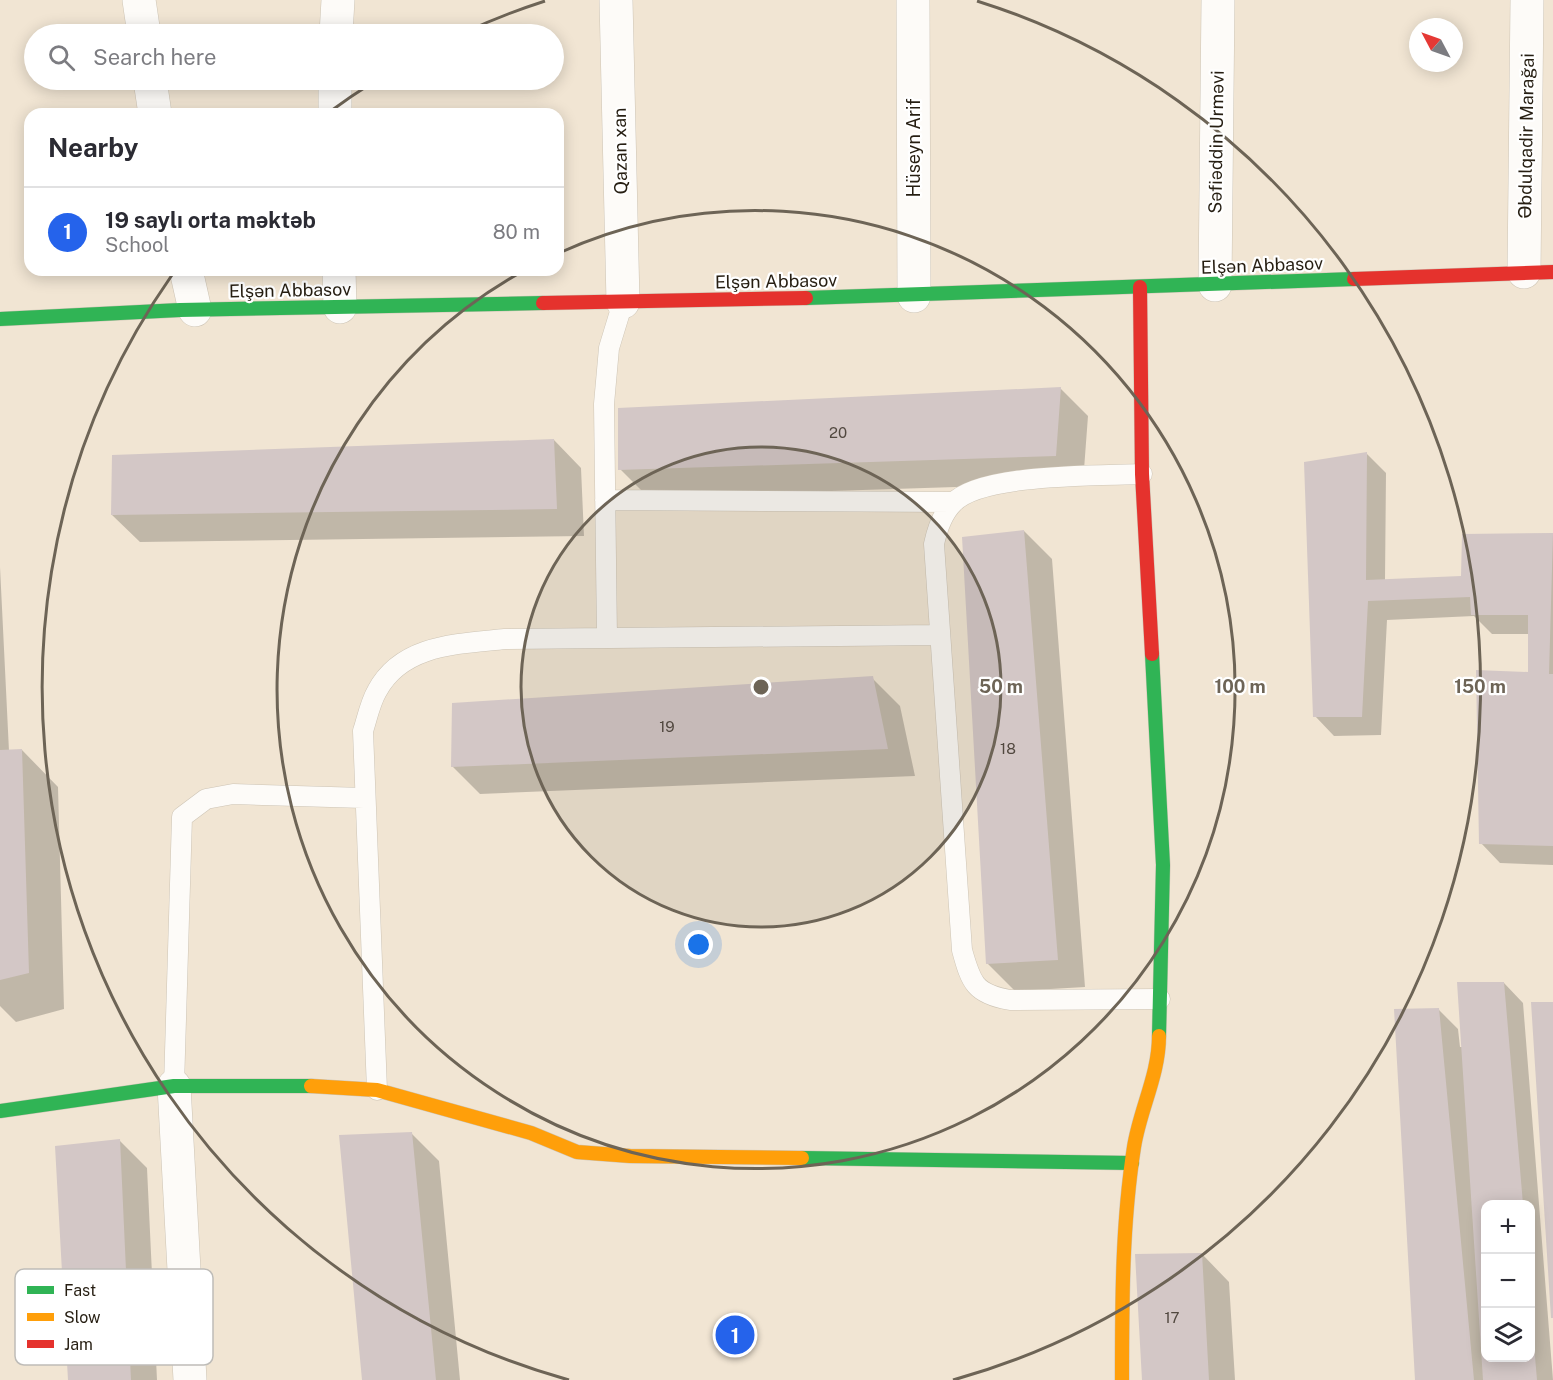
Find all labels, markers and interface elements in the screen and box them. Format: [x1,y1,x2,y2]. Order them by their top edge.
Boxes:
north arrow [1409,18,1463,72]
search box [24,24,564,90]
icon: search [45,41,78,74]
text: Search here [93,44,217,70]
street label: Əbdulqadir Marağai [1514,53,1538,219]
street label: Səfiəddin Urməvi [1204,70,1228,214]
street label: Hüseyn Arif [903,98,924,198]
street label: Qazan xan [609,107,631,195]
text: Nearby [48,132,138,163]
text: 19 saylı orta məktəb [105,207,316,233]
text: 1 [63,220,72,244]
text: 80 m [493,220,540,244]
text: School [105,233,169,257]
street label: Elşən Abbasov [1200,252,1324,278]
street label: Elşən Abbasov [715,269,837,293]
street label: Elşən Abbasov [229,278,351,302]
house number: 20 [829,424,847,441]
text: 50 m [979,676,1023,697]
text: 100 m [1214,676,1266,697]
text: 150 m [1454,676,1506,697]
centre of rings [751,677,771,697]
house number: 19 [659,718,675,735]
house number: 18 [1000,740,1016,757]
your location [684,930,713,959]
map controls [1481,1200,1535,1362]
button: + [1481,1200,1535,1254]
button: − [1481,1254,1535,1308]
legend [15,1269,213,1365]
text: Fast [64,1281,96,1300]
text: Slow [64,1308,101,1327]
button: layers [1481,1308,1535,1362]
house number: 17 [1164,1309,1180,1326]
pin: 1 [716,1312,754,1358]
text: Jam [64,1335,93,1354]

